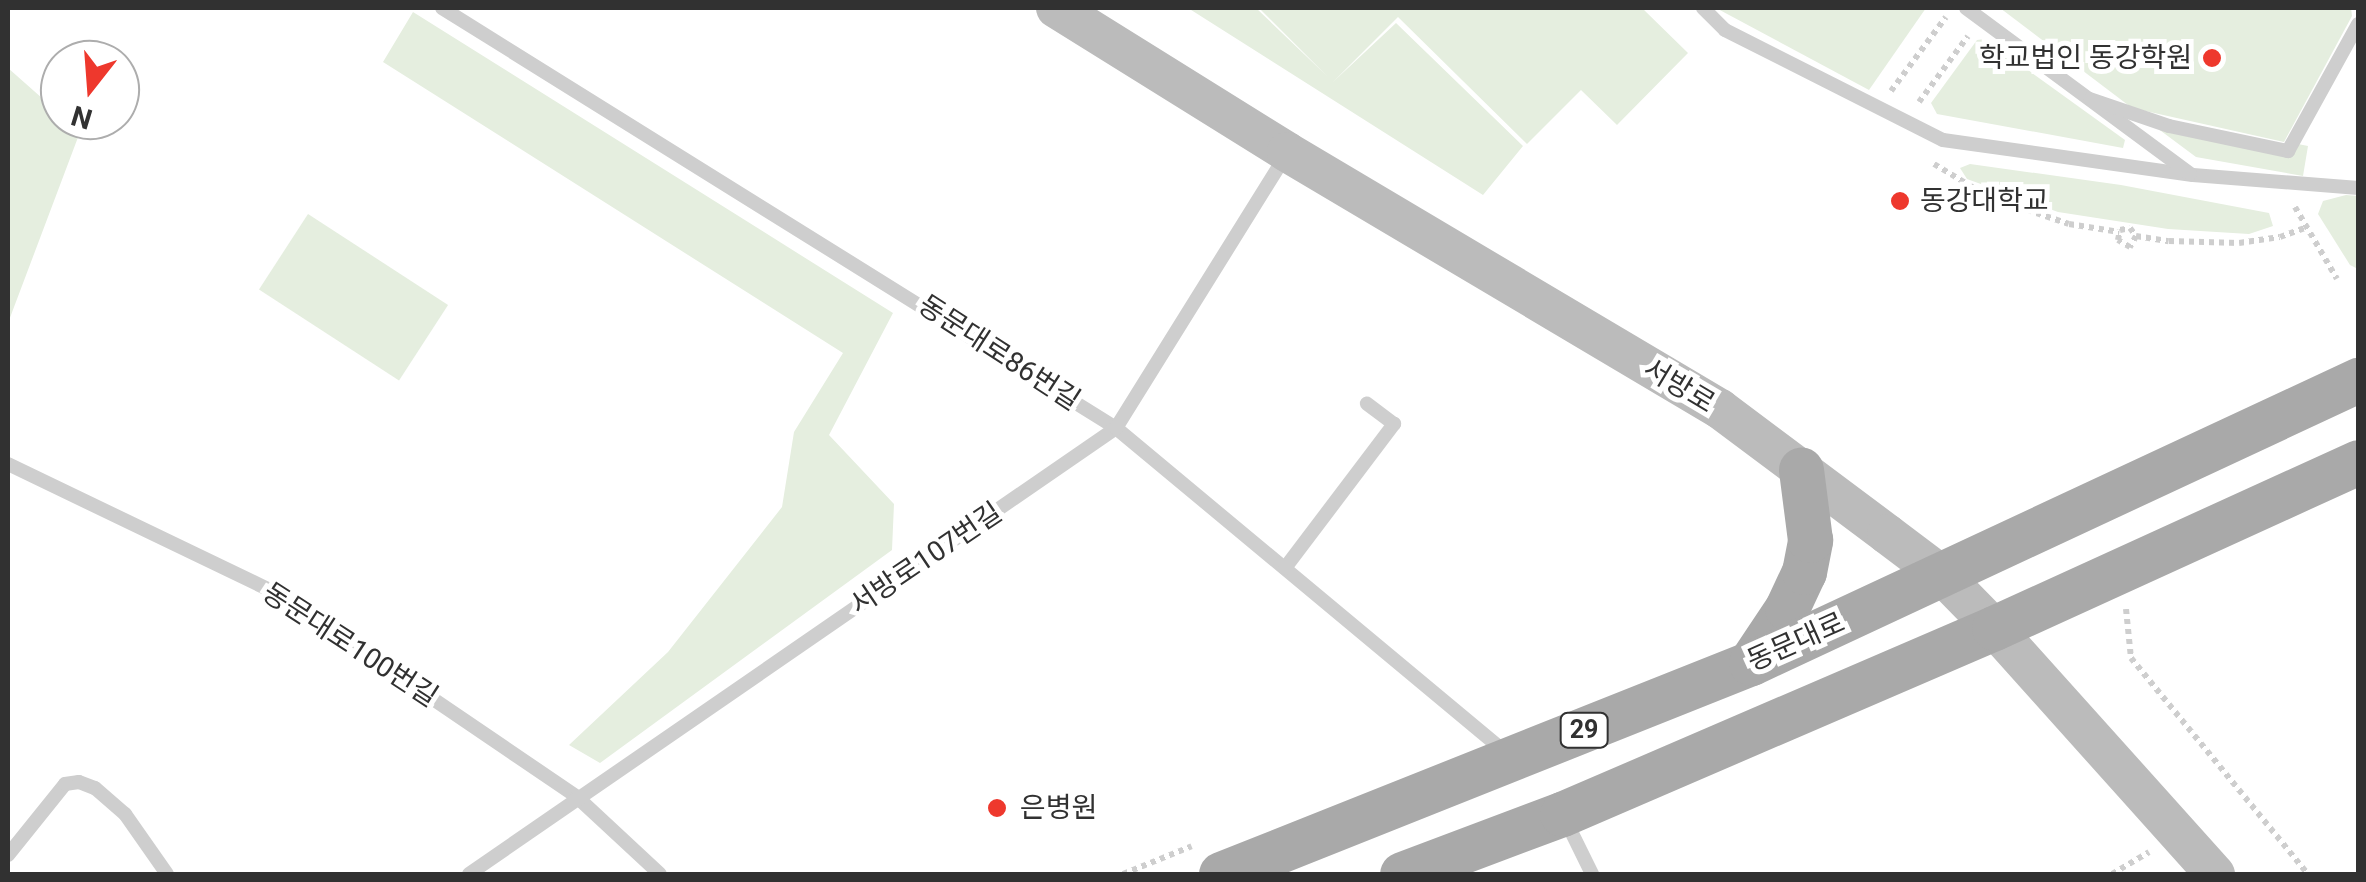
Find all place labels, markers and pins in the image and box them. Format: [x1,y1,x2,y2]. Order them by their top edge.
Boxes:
place label: 학교법인 동강학원 [1979,41,2192,75]
marker: 학교법인 동강학원 [2201,47,2223,69]
place label: 동강대학교 [1920,184,2049,218]
marker: 동강대학교 [1889,190,1911,212]
place label: 은병원 [1020,791,1097,825]
marker: 은병원 [984,795,1010,821]

